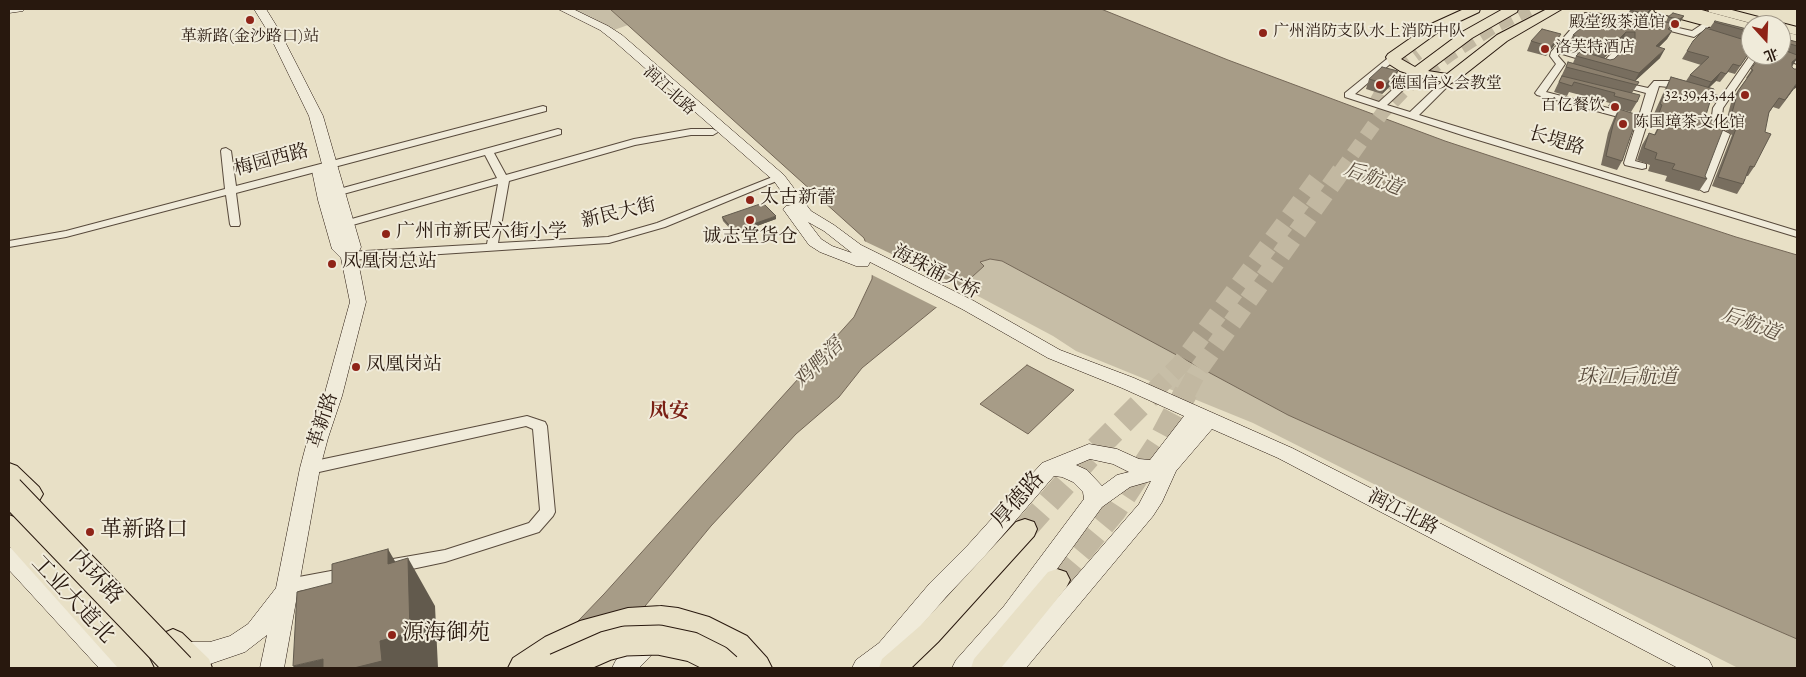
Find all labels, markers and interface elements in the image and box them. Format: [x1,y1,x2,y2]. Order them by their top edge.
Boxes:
marker: 革新路(金沙路口)站 [244,14,256,26]
place label: 殿堂级茶道馆 [1569,14,1665,34]
north arrow [1741,15,1791,65]
marker: 殿堂级茶道馆 [1669,18,1681,30]
place label: 广州消防支队水上消防中队 [1273,23,1465,43]
marker: 广州消防支队水上消防中队 [1257,27,1269,39]
place label: 革新路(金沙路口)站 [181,28,319,48]
place label: 洛芙特酒店 [1555,39,1635,59]
text: 北 [1761,41,1781,65]
marker: 洛芙特酒店 [1539,43,1551,55]
street label: 润江北路 [638,63,698,121]
place label: 德国信义会教堂 [1390,75,1502,95]
marker: 德国信义会教堂 [1374,79,1386,91]
place label: 32,39,43,44 [1664,85,1735,105]
marker: 32,39,43,44 [1739,89,1751,101]
place label: 百亿餐饮 [1541,97,1605,117]
marker: 百亿餐饮 [1609,101,1621,113]
place label: 陈国璋茶文化馆 [1633,114,1745,134]
marker: 陈国璋茶文化馆 [1617,118,1629,130]
street label: 长堤路 [1525,124,1587,162]
street label: 梅园西路 [232,141,312,183]
water label: 后航道 [1340,159,1404,203]
place label: 太古新蕾 [760,189,836,211]
marker: 太古新蕾 [744,194,756,206]
street label: 新民大街 [579,195,659,235]
marker: 诚志堂货仓 [744,214,756,226]
place label: 广州市新民六街小学 [396,223,567,245]
marker: 广州市新民六街小学 [380,228,392,240]
place label: 诚志堂货仓 [703,228,797,250]
street label: 海珠涌大桥 [888,242,982,306]
place label: 凤凰岗总站 [342,253,437,275]
marker: 凤凰岗总站 [326,258,338,270]
water label: 后航道 [1718,304,1782,348]
water label: 鸡鸭滘 [790,335,850,395]
place label: 凤凰岗站 [366,356,442,378]
marker: 凤凰岗站 [350,361,362,373]
water label: 珠江后航道 [1577,368,1677,392]
street label: 革新路 [305,390,345,452]
district label: 凤安 [649,402,689,426]
street label: 厚德路 [988,468,1052,534]
street label: 润江北路 [1363,487,1441,541]
place label: 革新路口 [100,519,188,545]
marker: 革新路口 [84,526,96,538]
street label: 内环路 [62,546,126,612]
street label: 工业大道北 [24,552,118,650]
place label: 源海御苑 [402,622,490,648]
marker: 源海御苑 [386,629,398,641]

